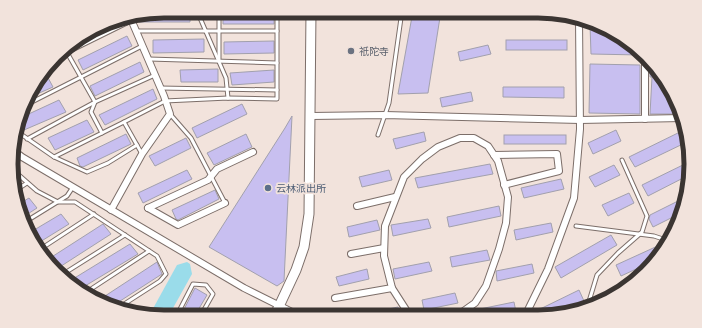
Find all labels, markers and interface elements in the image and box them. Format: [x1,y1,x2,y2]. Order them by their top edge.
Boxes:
marker: 祇陀寺 [346,46,356,56]
place label: 祇陀寺 [359,46,389,57]
marker: 云林派出所 [263,183,273,193]
place label: 云林派出所 [276,183,326,194]

